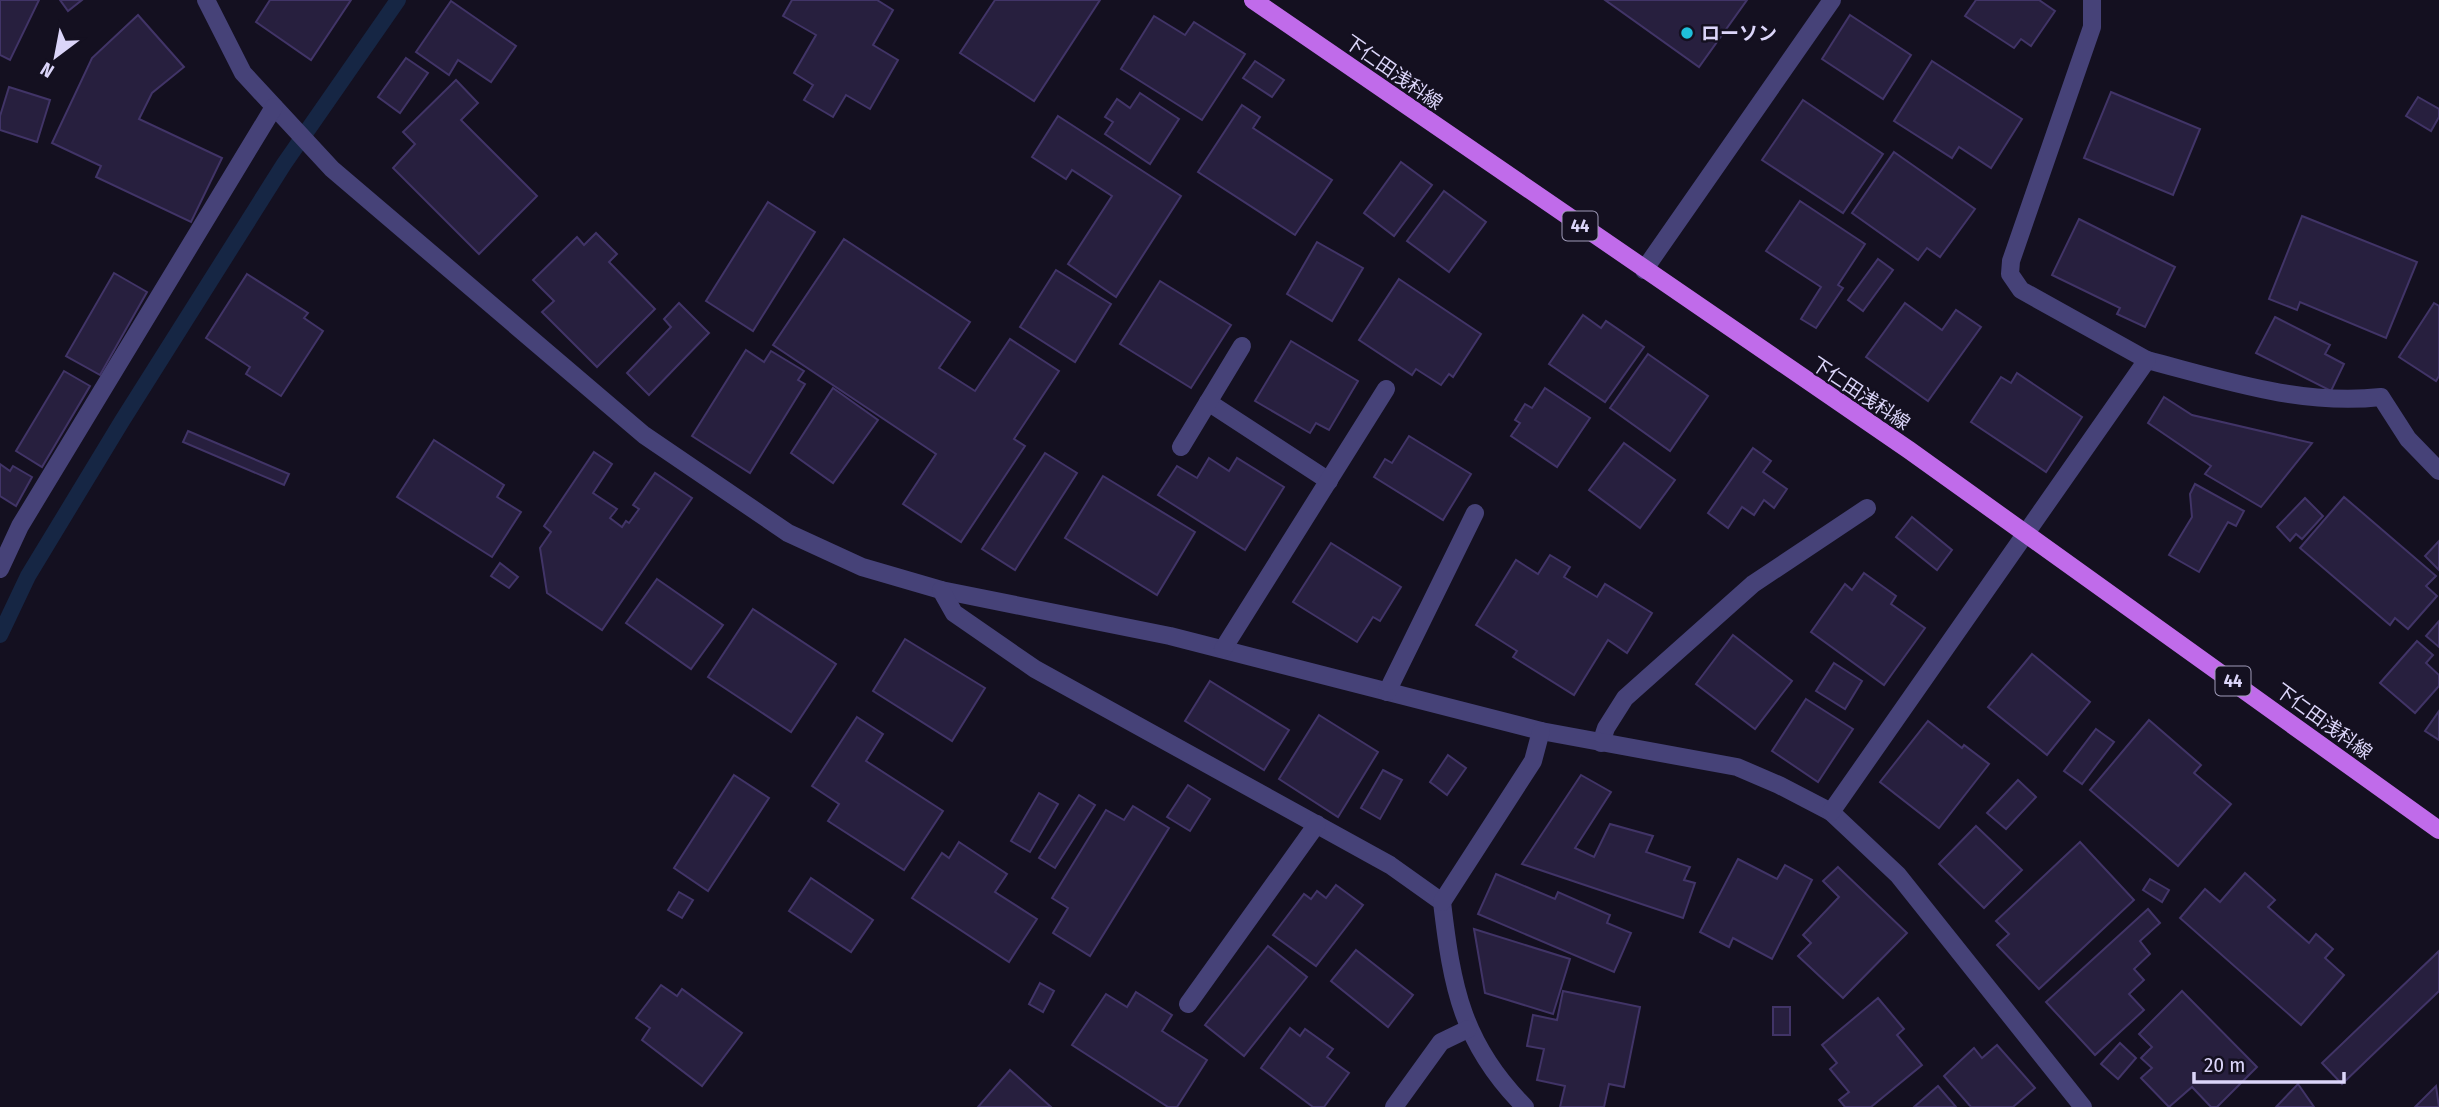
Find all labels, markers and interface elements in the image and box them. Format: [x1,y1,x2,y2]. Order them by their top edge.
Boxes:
north arrow [21,21,91,91]
place label: ローソン [1701,22,1777,45]
marker: ローソン [1679,25,1695,41]
street label: 下仁田浅科線 [1340,30,1447,115]
text: N [36,57,58,83]
road number: 44 [1562,211,1598,240]
street label: 下仁田浅科線 [1807,352,1914,435]
road number: 44 [2216,666,2250,696]
street label: 下仁田浅科線 [2271,679,2377,764]
scale bar [2194,1040,2344,1084]
text: 20 m [2204,1052,2245,1078]

